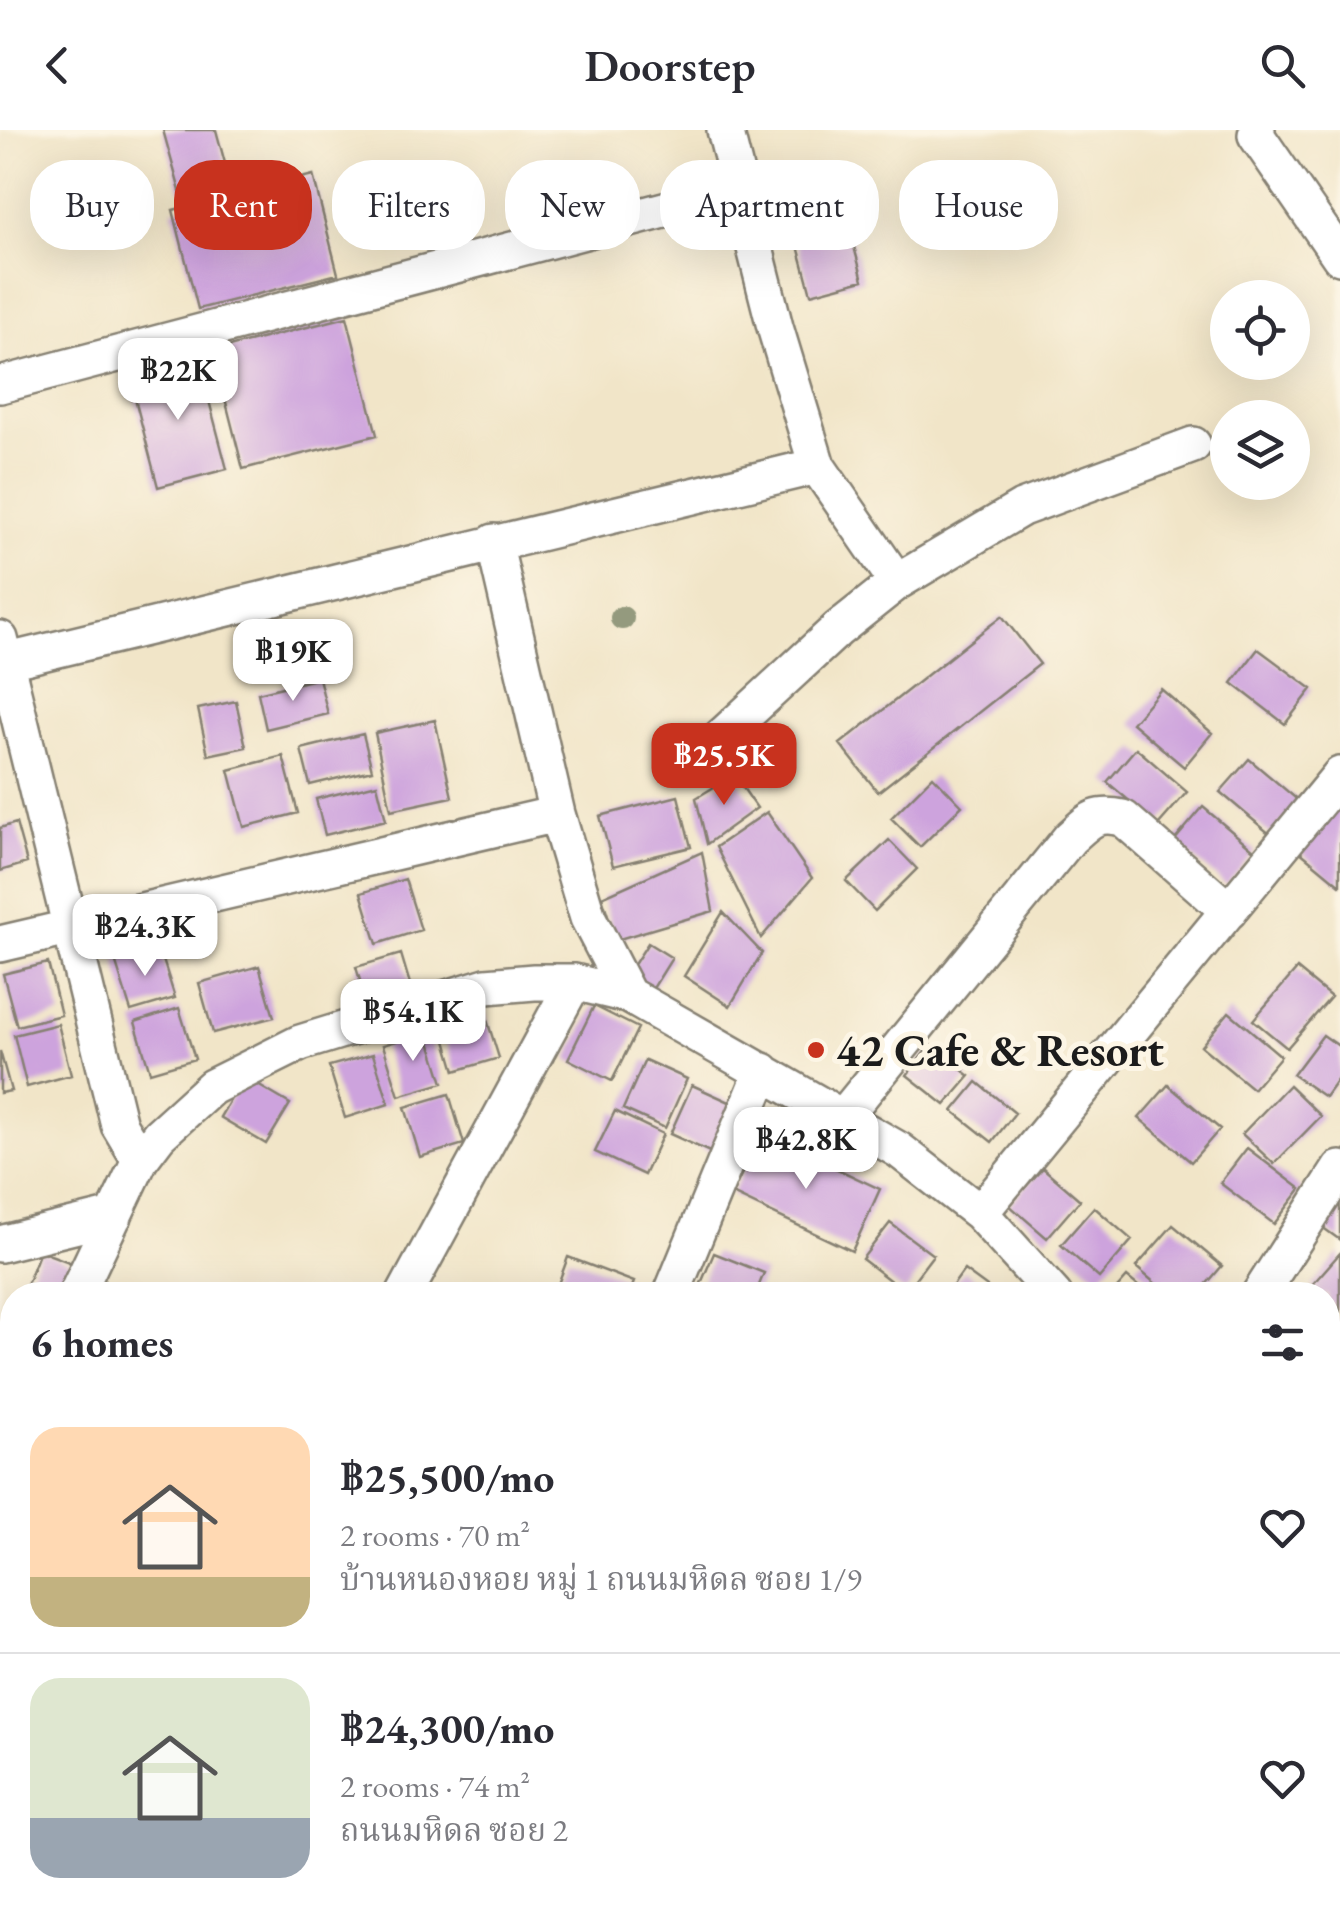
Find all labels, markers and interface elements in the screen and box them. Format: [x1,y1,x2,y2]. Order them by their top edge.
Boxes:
text: Doorstep [584,36,756,94]
icon: back [30,38,85,93]
icon: search [1255,38,1310,93]
chip: Buy [30,160,154,250]
chip: Rent [174,160,312,250]
chip: Filters [332,160,485,250]
chip: New [505,160,640,250]
chip: Apartment [660,160,879,250]
chip: House [899,160,1058,250]
map controls [1210,280,1310,500]
button: locate [1210,280,1310,380]
pin: ฿22K [119,338,237,423]
text: ฿22K [140,349,216,391]
button: layers [1210,400,1310,500]
pin: ฿19K [234,619,352,704]
text: ฿19K [255,630,331,672]
pin: ฿25.5K [643,723,805,808]
text: ฿25.5K [674,734,775,776]
pin: ฿24.3K [64,894,226,979]
text: ฿24.3K [95,905,196,947]
pin: ฿54.1K [332,979,494,1064]
text: ฿54.1K [363,990,464,1032]
place label: 42 Cafe & Resort [836,1021,1164,1079]
marker: 42 Cafe & Resort [805,1039,827,1061]
pin: ฿42.8K [725,1107,887,1192]
text: ฿42.8K [756,1118,857,1160]
text: 6 homes [30,1315,173,1370]
icon: filters [1255,1315,1310,1370]
text: ฿25,500/mo [340,1450,554,1505]
icon: home [110,1467,230,1587]
icon: heart [1255,1500,1310,1555]
text: 2 rooms · 70 m² [340,1514,530,1556]
text: บ้านหนองหอย หมู่ 1 ถนนมหิดล ซอย 1/9 [340,1558,862,1600]
text: ฿24,300/mo [340,1701,554,1756]
icon: home [110,1718,230,1838]
icon: heart [1255,1751,1310,1806]
text: 2 rooms · 74 m² [340,1765,530,1807]
text: ถนนมหิดล ซอย 2 [340,1809,568,1851]

